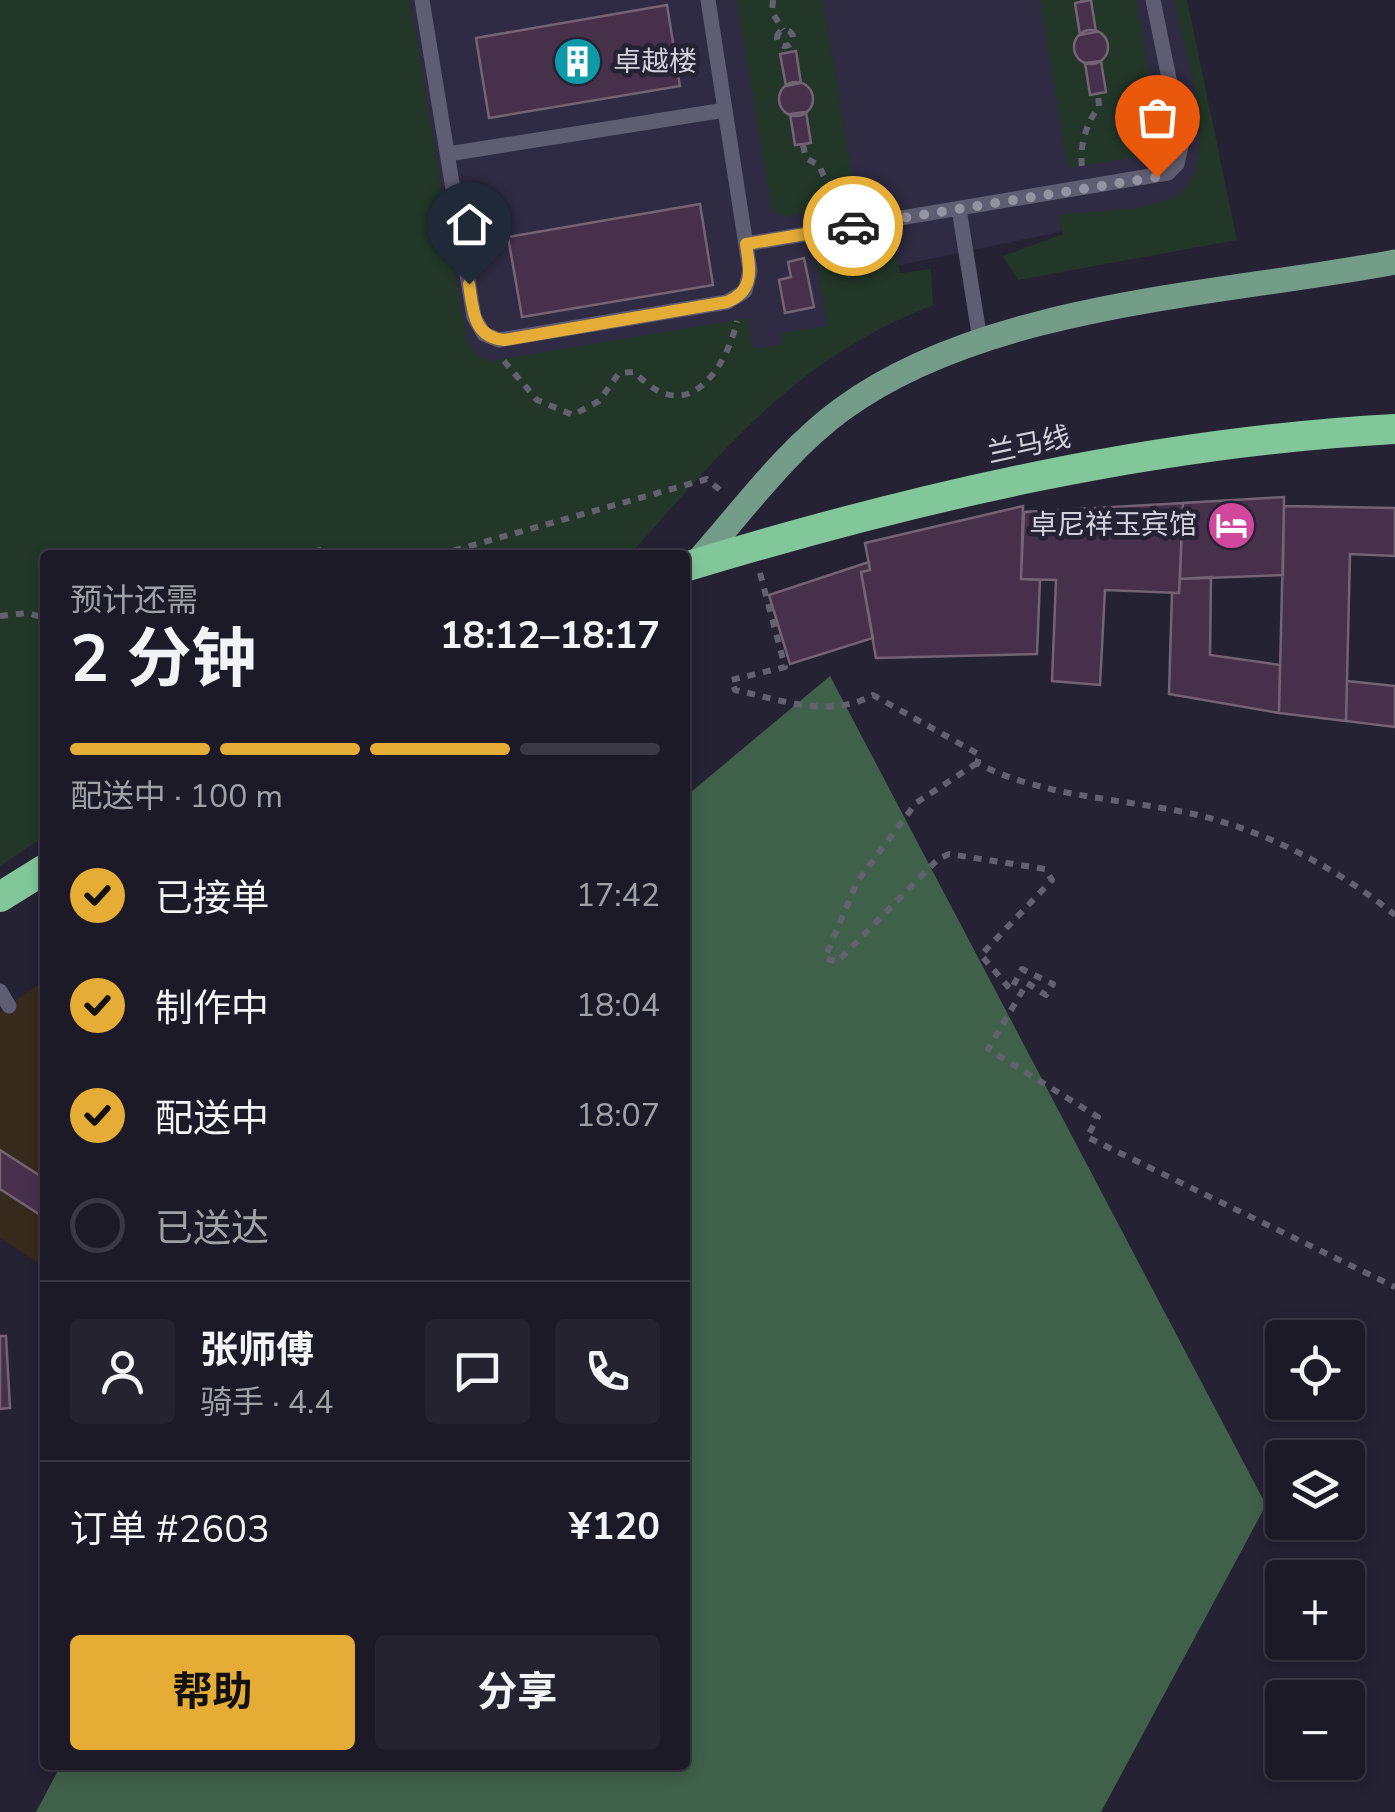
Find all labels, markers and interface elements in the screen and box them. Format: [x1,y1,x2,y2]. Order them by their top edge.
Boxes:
building icon: 卓越楼 [552,36,604,88]
place label: 卓越楼 [613,43,697,81]
pin [1115,75,1200,178]
icon: bag [1130,90,1185,145]
courier [803,176,903,276]
pin [427,182,512,285]
icon: home [442,197,497,252]
icon: car [826,199,881,254]
street label: 兰马线 [984,418,1074,472]
hotel icon: 卓尼祥玉宾馆 [1206,499,1258,551]
place label: 卓尼祥玉宾馆 [1029,506,1197,544]
text: 预计还需 [70,579,198,622]
text: 18:12–18:17 [440,610,660,661]
text: 2 分钟 [70,615,257,704]
text: 配送中 · 100 m [70,775,283,818]
icon: check [70,868,125,923]
text: 已接单 [155,873,269,924]
text: 17:42 [576,874,660,917]
icon: check [70,978,125,1033]
text: 制作中 [155,983,269,1034]
text: 18:04 [576,984,660,1027]
icon: check [70,1088,125,1143]
text: 配送中 [155,1093,269,1144]
text: 18:07 [576,1094,660,1137]
text: 已送达 [155,1203,269,1254]
button: person [70,1319,175,1424]
button: chat [425,1319,530,1424]
button: phone [555,1319,660,1424]
map controls [1265,1320,1365,1780]
button: locate [1265,1320,1365,1420]
text: 张师傅 [200,1325,314,1376]
text: 骑手 · 4.4 [200,1381,333,1424]
button: layers [1265,1440,1365,1540]
text: ¥120 [569,1501,660,1552]
text: 订单 #2603 [70,1504,270,1555]
button: + [1265,1560,1365,1660]
button: 帮助 [70,1635,355,1750]
button: 分享 [375,1635,660,1750]
button: − [1265,1680,1365,1780]

